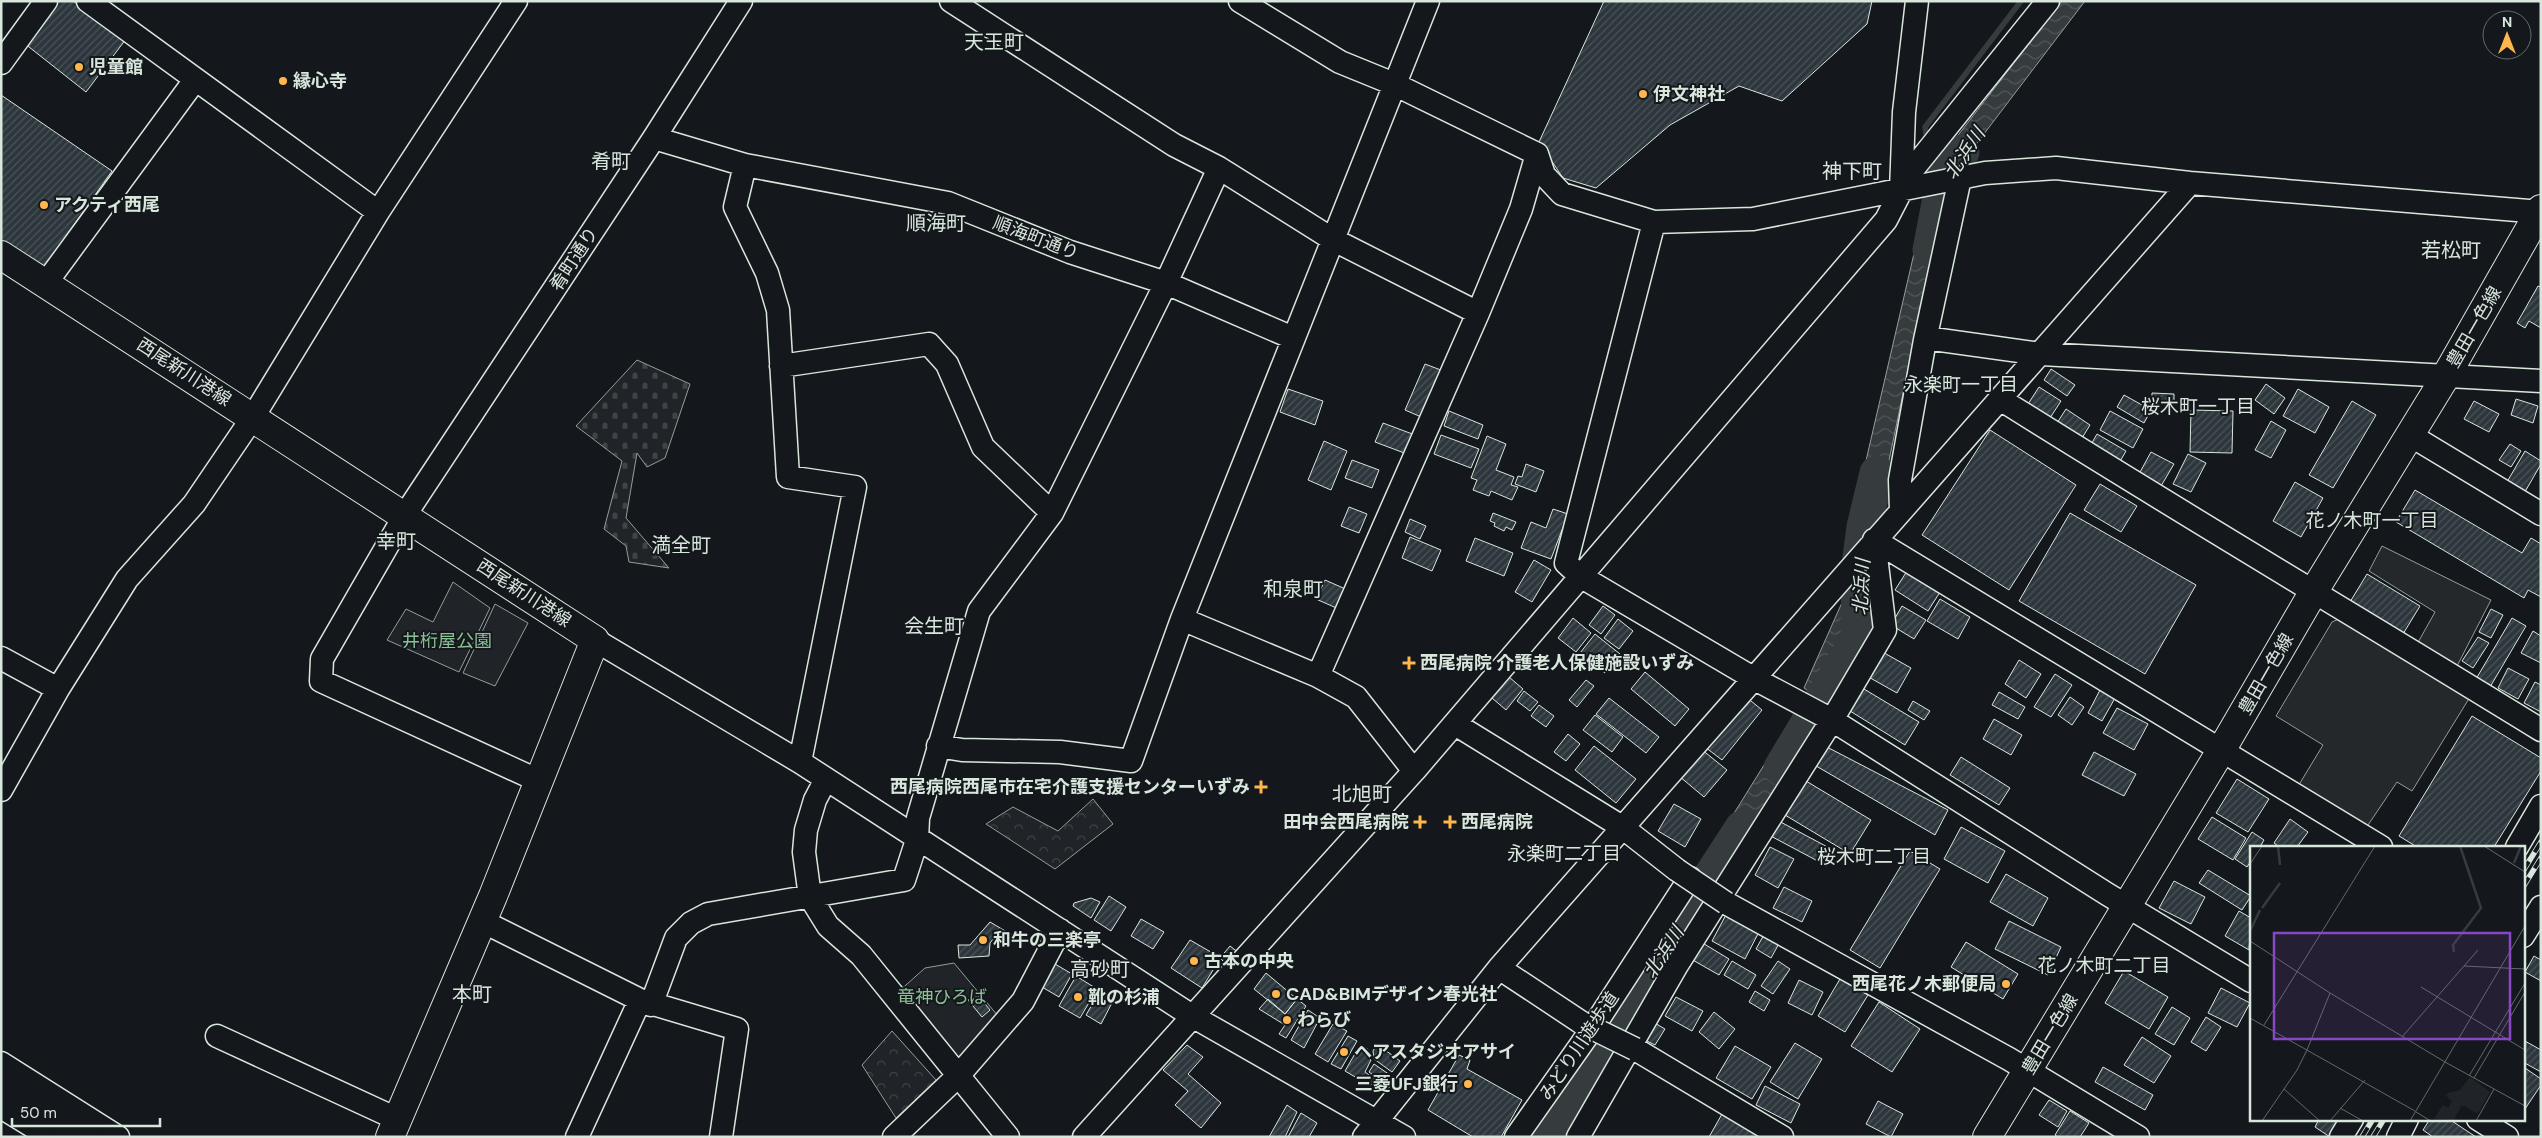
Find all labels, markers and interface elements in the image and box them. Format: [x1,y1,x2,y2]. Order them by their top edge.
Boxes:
north arrow [2482,10,2532,60]
text: N [2502,13,2512,31]
district label: 天王町 [964,29,1024,55]
place label: 児童館 [89,55,143,79]
marker: 児童館 [73,61,85,73]
place label: 縁心寺 [293,69,347,93]
marker: 縁心寺 [277,75,289,87]
place label: 伊文神社 [1653,82,1725,106]
marker: 伊文神社 [1637,88,1649,100]
water label: 北浜川 [1938,121,1992,184]
district label: 肴町 [591,148,631,174]
district label: 神下町 [1822,158,1882,184]
place label: アクティ西尾 [54,193,160,217]
marker: アクティ西尾 [38,199,50,211]
district label: 順海町 [906,210,966,236]
street label: 順海町通り [990,211,1082,265]
street label: 肴町通り [544,222,604,296]
district label: 若松町 [2421,237,2481,263]
street label: 豊田一色線 [2441,282,2507,372]
street label: 西尾新川港線 [132,333,236,411]
district label: 永楽町一丁目 [1904,372,2018,397]
district label: 桜木町一丁目 [2141,394,2255,419]
district label: 花ノ木町一丁目 [2305,508,2439,533]
district label: 幸町 [376,528,416,554]
district label: 満全町 [651,532,711,558]
street label: 西尾新川港線 [472,554,576,632]
water label: 北浜川 [1848,556,1876,616]
district label: 和泉町 [1263,576,1323,602]
district label: 会生町 [904,613,964,639]
park label: 井桁屋公園 [402,629,492,653]
street label: 豊田一色線 [2233,629,2299,719]
place label: 西尾病院 介護老人保健施設いずみ [1420,651,1694,675]
marker: 西尾病院 介護老人保健施設いずみ [1402,656,1416,670]
place label: 西尾病院西尾市在宅介護支援センターいずみ [890,775,1250,799]
marker: 西尾病院西尾市在宅介護支援センターいずみ [1254,780,1268,794]
district label: 北旭町 [1332,781,1392,807]
place label: 田中会西尾病院 [1283,810,1409,834]
place label: 西尾病院 [1461,810,1533,834]
marker: 田中会西尾病院 [1413,815,1427,829]
marker: 西尾病院 [1443,815,1457,829]
district label: 永楽町二丁目 [1507,841,1621,866]
district label: 桜木町二丁目 [1817,844,1931,869]
inset map [2250,846,2524,1120]
water label: 北浜川 [1637,920,1691,983]
place label: 和牛の三楽亭 [993,928,1101,952]
marker: 和牛の三楽亭 [977,934,989,946]
place label: 古本の中央 [1204,949,1294,973]
district label: 花ノ木町二丁目 [2037,953,2171,978]
marker: 古本の中央 [1188,955,1200,967]
district label: 高砂町 [1070,956,1130,982]
place label: 西尾花ノ木郵便局 [1852,972,1996,996]
marker: 西尾花ノ木郵便局 [2000,978,2012,990]
district label: 本町 [452,981,492,1007]
place label: CAD&BIMデザイン春光社 [1286,982,1497,1006]
park label: 竜神ひろば [897,985,987,1009]
place label: 靴の杉浦 [1088,985,1160,1009]
street label: みどり川遊歩道 [1534,987,1624,1105]
marker: CAD&BIMデザイン春光社 [1270,988,1282,1000]
street label: 豊田一色線 [2017,989,2083,1079]
marker: 靴の杉浦 [1072,991,1084,1003]
place label: わらび [1297,1008,1351,1032]
marker: わらび [1281,1014,1293,1026]
place label: ヘアスタジオアサイ [1354,1040,1516,1064]
marker: ヘアスタジオアサイ [1338,1046,1350,1058]
place label: 三菱UFJ銀行 [1355,1072,1458,1096]
marker: 三菱UFJ銀行 [1462,1078,1474,1090]
scale bar [12,1096,160,1128]
text: 50 m [20,1103,57,1123]

